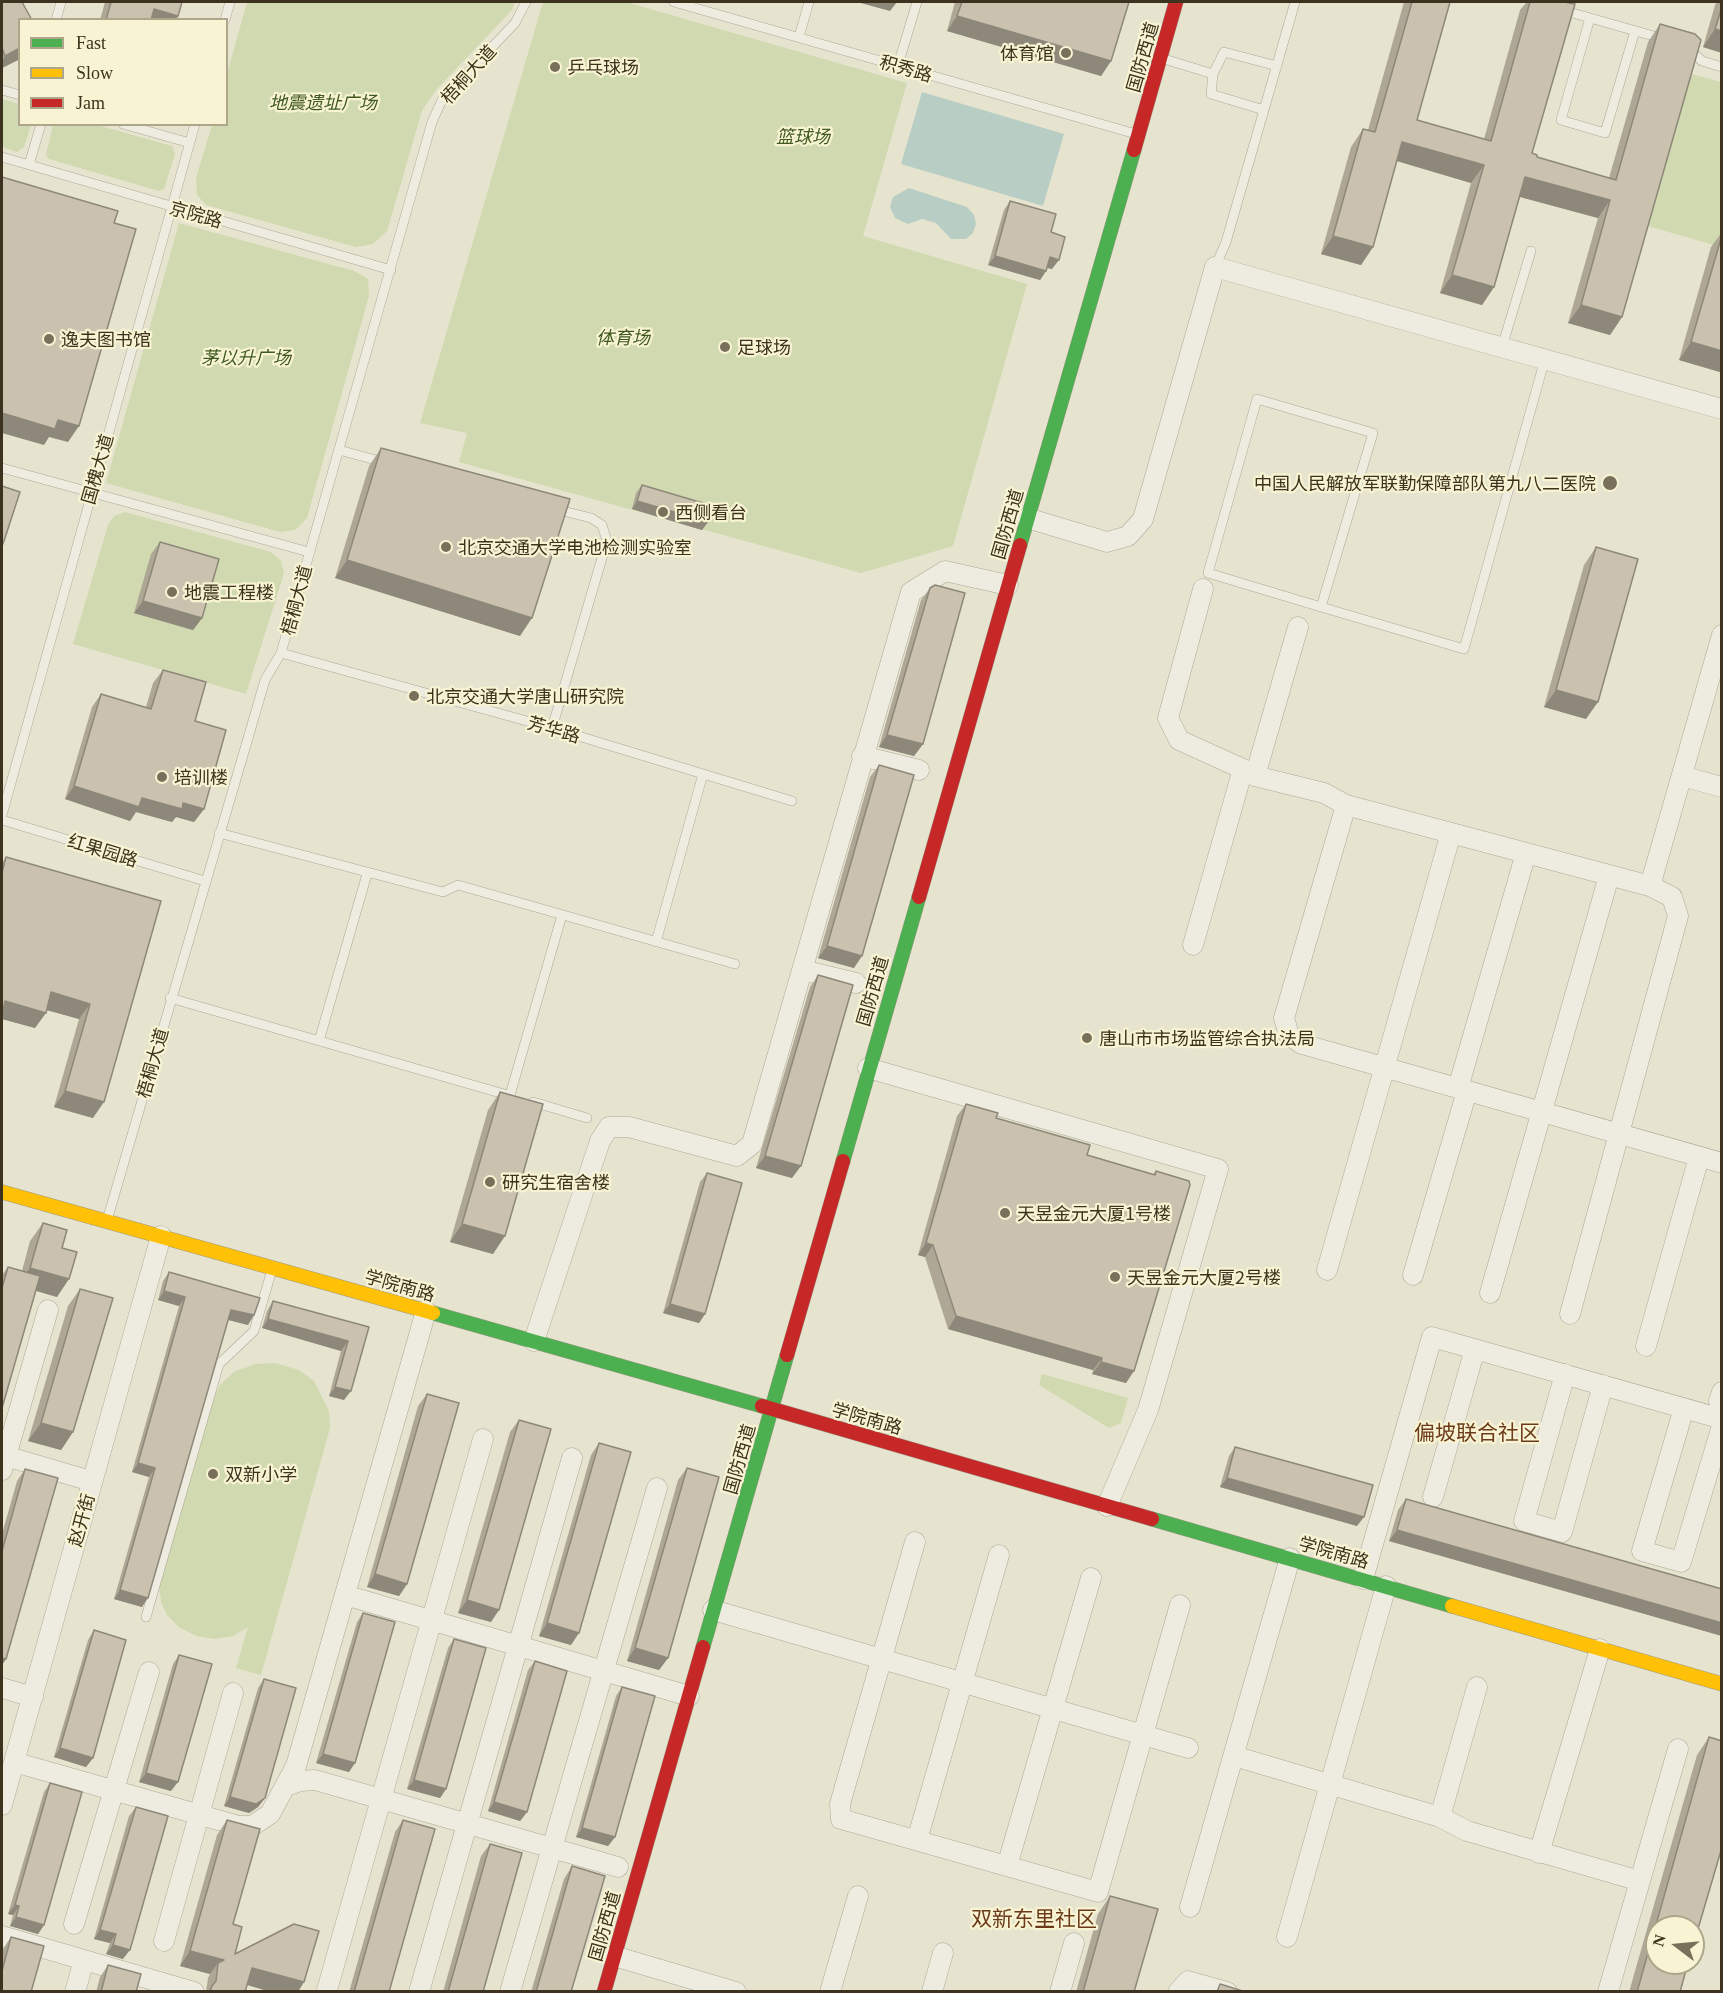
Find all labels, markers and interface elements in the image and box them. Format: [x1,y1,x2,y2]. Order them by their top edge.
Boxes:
legend [18,18,228,126]
street label: 国防西道 [1122,19,1162,95]
text: Fast [76,33,106,53]
street label: 梧桐大道 [436,40,500,108]
place label: 体育馆 [1000,42,1054,64]
marker: 体育馆 [1059,46,1073,60]
street label: 积秀路 [877,50,935,86]
place label: 乒乓球场 [567,56,639,78]
marker: 乒乓球场 [548,60,562,74]
text: Slow [76,63,113,83]
park label: 地震遗址广场 [269,91,377,113]
text: Jam [76,93,105,113]
park label: 篮球场 [776,125,830,147]
street label: 京院路 [167,196,225,232]
park label: 体育场 [596,326,650,348]
place label: 逸夫图书馆 [61,328,151,350]
marker: 逸夫图书馆 [42,332,56,346]
place label: 足球场 [737,336,791,358]
marker: 足球场 [718,340,732,354]
park label: 茅以升广场 [201,346,291,368]
street label: 国槐大道 [77,431,117,507]
place label: 中国人民解放军联勤保障部队第九八二医院 [1254,472,1596,494]
marker: 中国人民解放军联勤保障部队第九八二医院 [1601,474,1619,492]
street label: 国防西道 [987,486,1027,562]
place label: 西侧看台 [675,501,747,523]
marker: 西侧看台 [656,505,670,519]
place label: 北京交通大学电池检测实验室 [458,536,692,558]
marker: 北京交通大学电池检测实验室 [439,540,453,554]
street label: 梧桐大道 [276,562,316,638]
place label: 地震工程楼 [184,581,274,603]
marker: 地震工程楼 [165,585,179,599]
place label: 北京交通大学唐山研究院 [426,685,624,707]
marker: 北京交通大学唐山研究院 [407,689,421,703]
street label: 芳华路 [525,711,583,747]
place label: 培训楼 [174,766,228,788]
marker: 培训楼 [155,770,169,784]
street label: 红果园路 [65,829,141,871]
street label: 国防西道 [852,953,892,1029]
street label: 梧桐大道 [132,1025,172,1101]
place label: 唐山市市场监管综合执法局 [1099,1027,1315,1049]
marker: 唐山市市场监管综合执法局 [1080,1031,1094,1045]
place label: 研究生宿舍楼 [502,1171,610,1193]
marker: 研究生宿舍楼 [483,1175,497,1189]
place label: 天昱金元大厦1号楼 [1017,1202,1171,1224]
marker: 天昱金元大厦1号楼 [998,1206,1012,1220]
street label: 学院南路 [362,1265,438,1305]
place label: 天昱金元大厦2号楼 [1127,1266,1281,1288]
marker: 天昱金元大厦2号楼 [1108,1270,1122,1284]
street label: 学院南路 [829,1398,905,1438]
district label: 偏坡联合社区 [1414,1419,1540,1445]
street label: 国防西道 [719,1421,759,1497]
place label: 双新小学 [225,1463,297,1485]
marker: 双新小学 [206,1467,220,1481]
street label: 赵开街 [64,1491,98,1549]
street label: 学院南路 [1296,1532,1372,1572]
street label: 国防西道 [584,1888,624,1964]
district label: 双新东里社区 [971,1905,1097,1931]
north arrow [1645,1915,1705,1975]
text: N [1649,1933,1669,1948]

